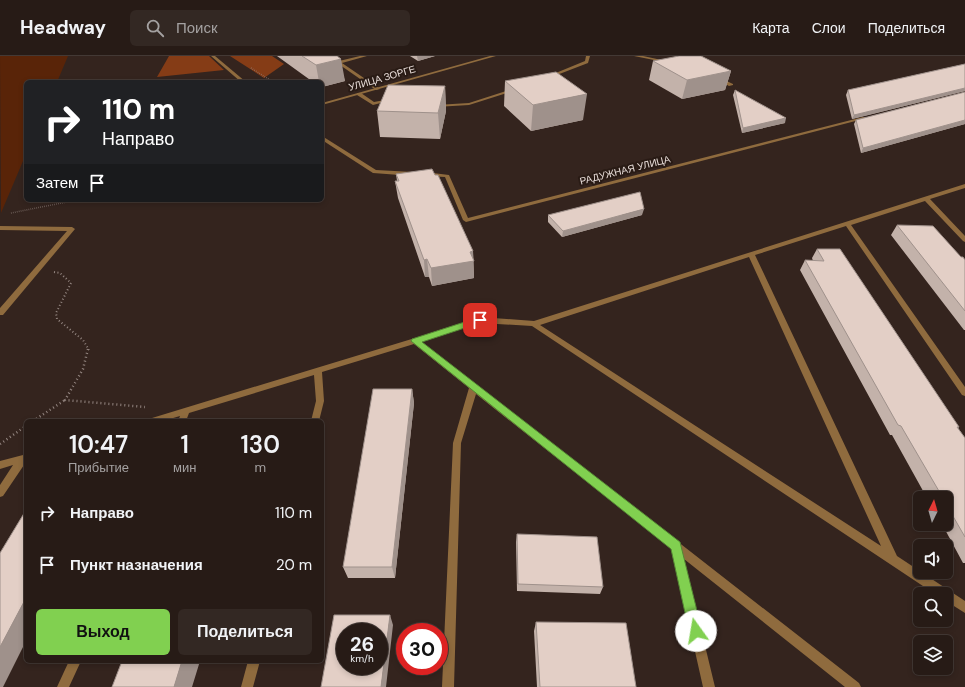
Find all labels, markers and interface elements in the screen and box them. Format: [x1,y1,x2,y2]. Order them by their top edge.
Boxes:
search box [130,10,410,46]
text: Headway [20,15,106,40]
icon: search [144,17,166,39]
text: Поиск [176,18,218,38]
text: Карта [752,19,790,37]
text: Слои [812,19,846,37]
text: Поделиться [868,19,945,37]
street label: УЛИЦА ЗОРГЕ [347,62,417,94]
text: 110 m [102,91,175,128]
icon: right [36,96,88,148]
text: Направо [102,127,174,151]
street label: РАДУЖНАЯ УЛИЦА [578,152,672,188]
icon: arrive [86,172,108,194]
text: Затем [36,173,78,193]
pin [463,303,497,337]
icon: arrive [469,309,491,331]
text: 10:47 [69,429,128,460]
text: 1 [181,429,189,460]
text: 130 [240,429,280,460]
text: Прибытие [68,459,129,476]
text: мин [173,459,196,476]
text: m [254,459,266,476]
north arrow [913,491,953,531]
map controls [913,491,953,675]
icon: right [36,502,58,524]
text: Направо [70,503,134,523]
text: 110 m [275,503,312,523]
button: sound [913,539,953,579]
icon: arrive [36,554,58,576]
text: Пункт назначения [70,555,203,575]
text: 20 m [276,555,312,575]
button: search [913,587,953,627]
button: Выход [36,609,170,655]
button: Поделиться [178,609,312,655]
position arrow [675,610,717,652]
speed limit sign: 30 [396,623,448,675]
text: 26 [350,631,374,657]
button: layers [913,635,953,675]
text: km/h [350,652,374,665]

